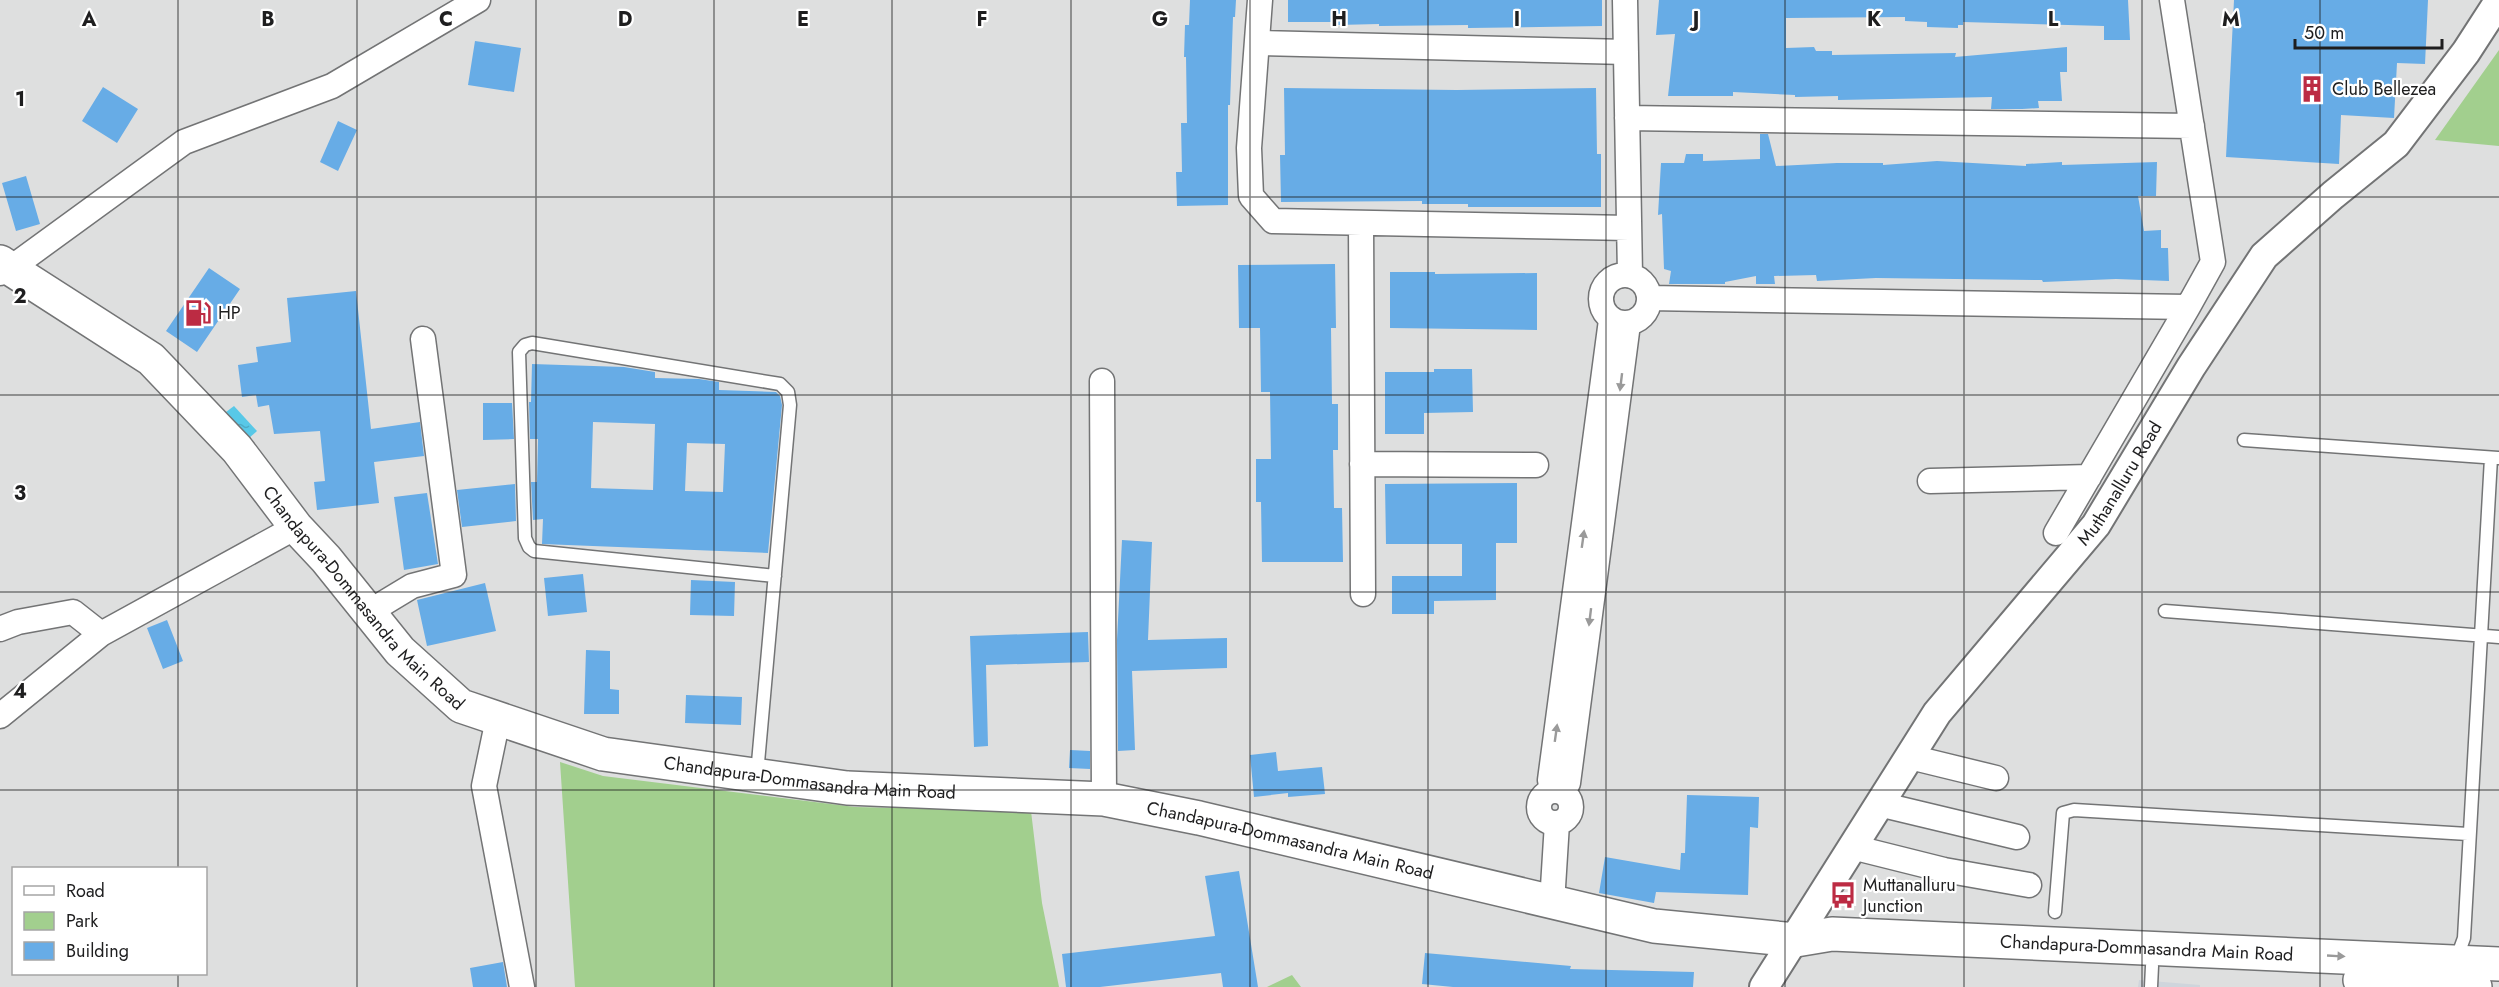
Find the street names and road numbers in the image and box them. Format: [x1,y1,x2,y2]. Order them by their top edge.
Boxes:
street label: Muthanalluru Road [2071,416,2168,551]
street label: Chandapura-Dommasandra Main Road [256,480,470,716]
street label: Chandapura-Dommasandra Main Road [662,750,956,806]
street label: Chandapura-Dommasandra Main Road [1144,795,1436,886]
street label: Chandapura-Dommasandra Main Road [1999,929,2294,968]

